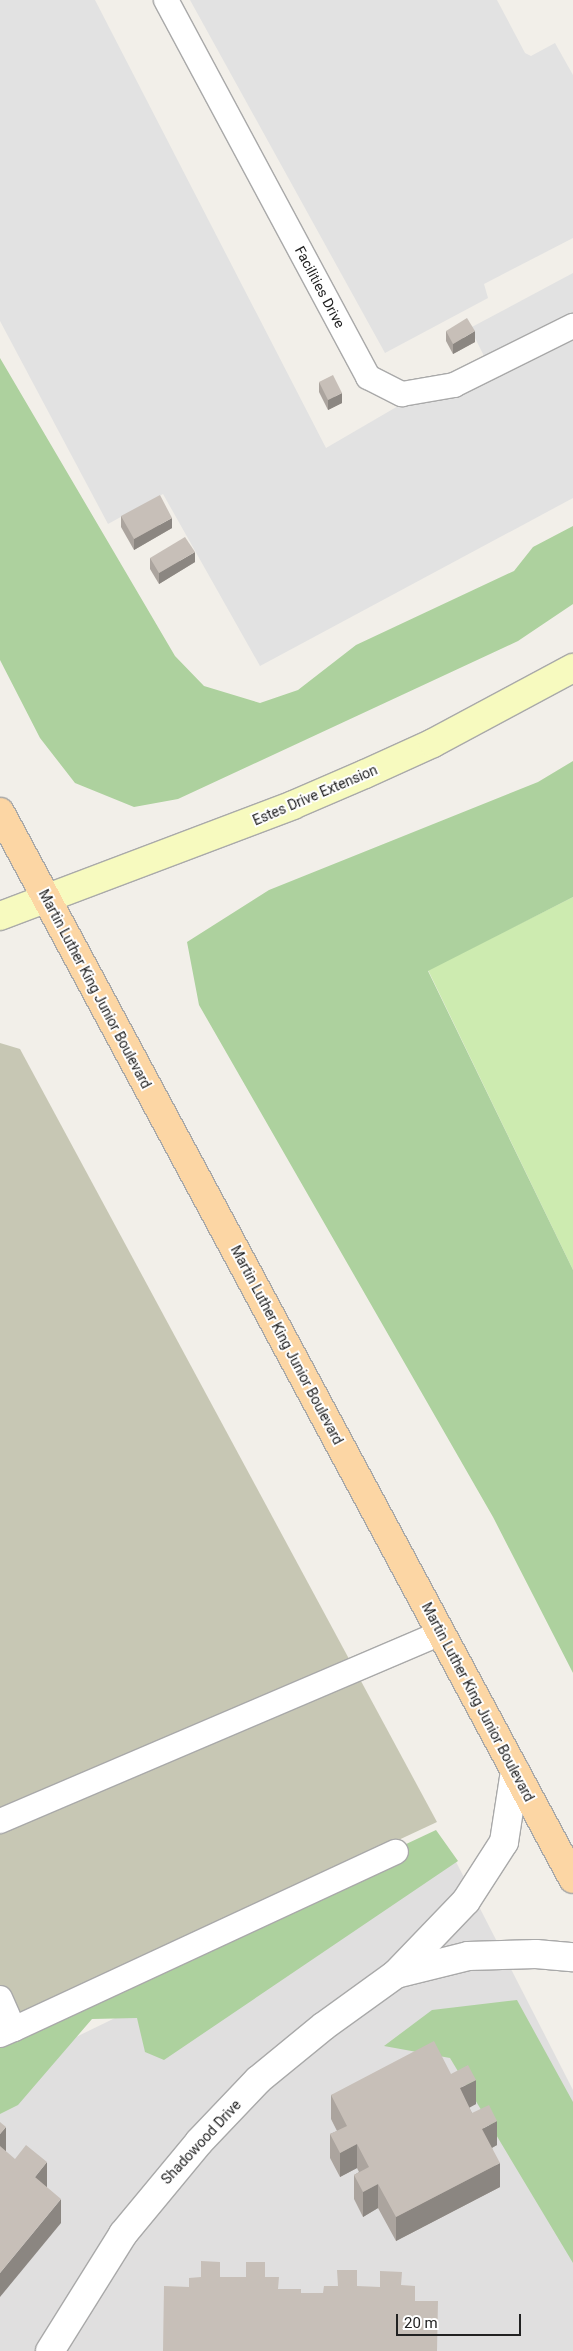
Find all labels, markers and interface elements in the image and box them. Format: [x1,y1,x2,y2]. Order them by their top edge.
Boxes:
street label: Facilities Drive [291,243,349,331]
street label: Estes Drive Extension [250,761,380,829]
street label: Martin Luther King Junior Boulevard [35,887,155,1091]
street label: Martin Luther King Junior Boulevard [227,1243,347,1447]
street label: Martin Luther King Junior Boulevard [418,1600,538,1804]
street label: Shadowood Drive [158,2096,244,2188]
scale bar [398,2304,523,2336]
text: 20 m [404,2314,438,2332]

